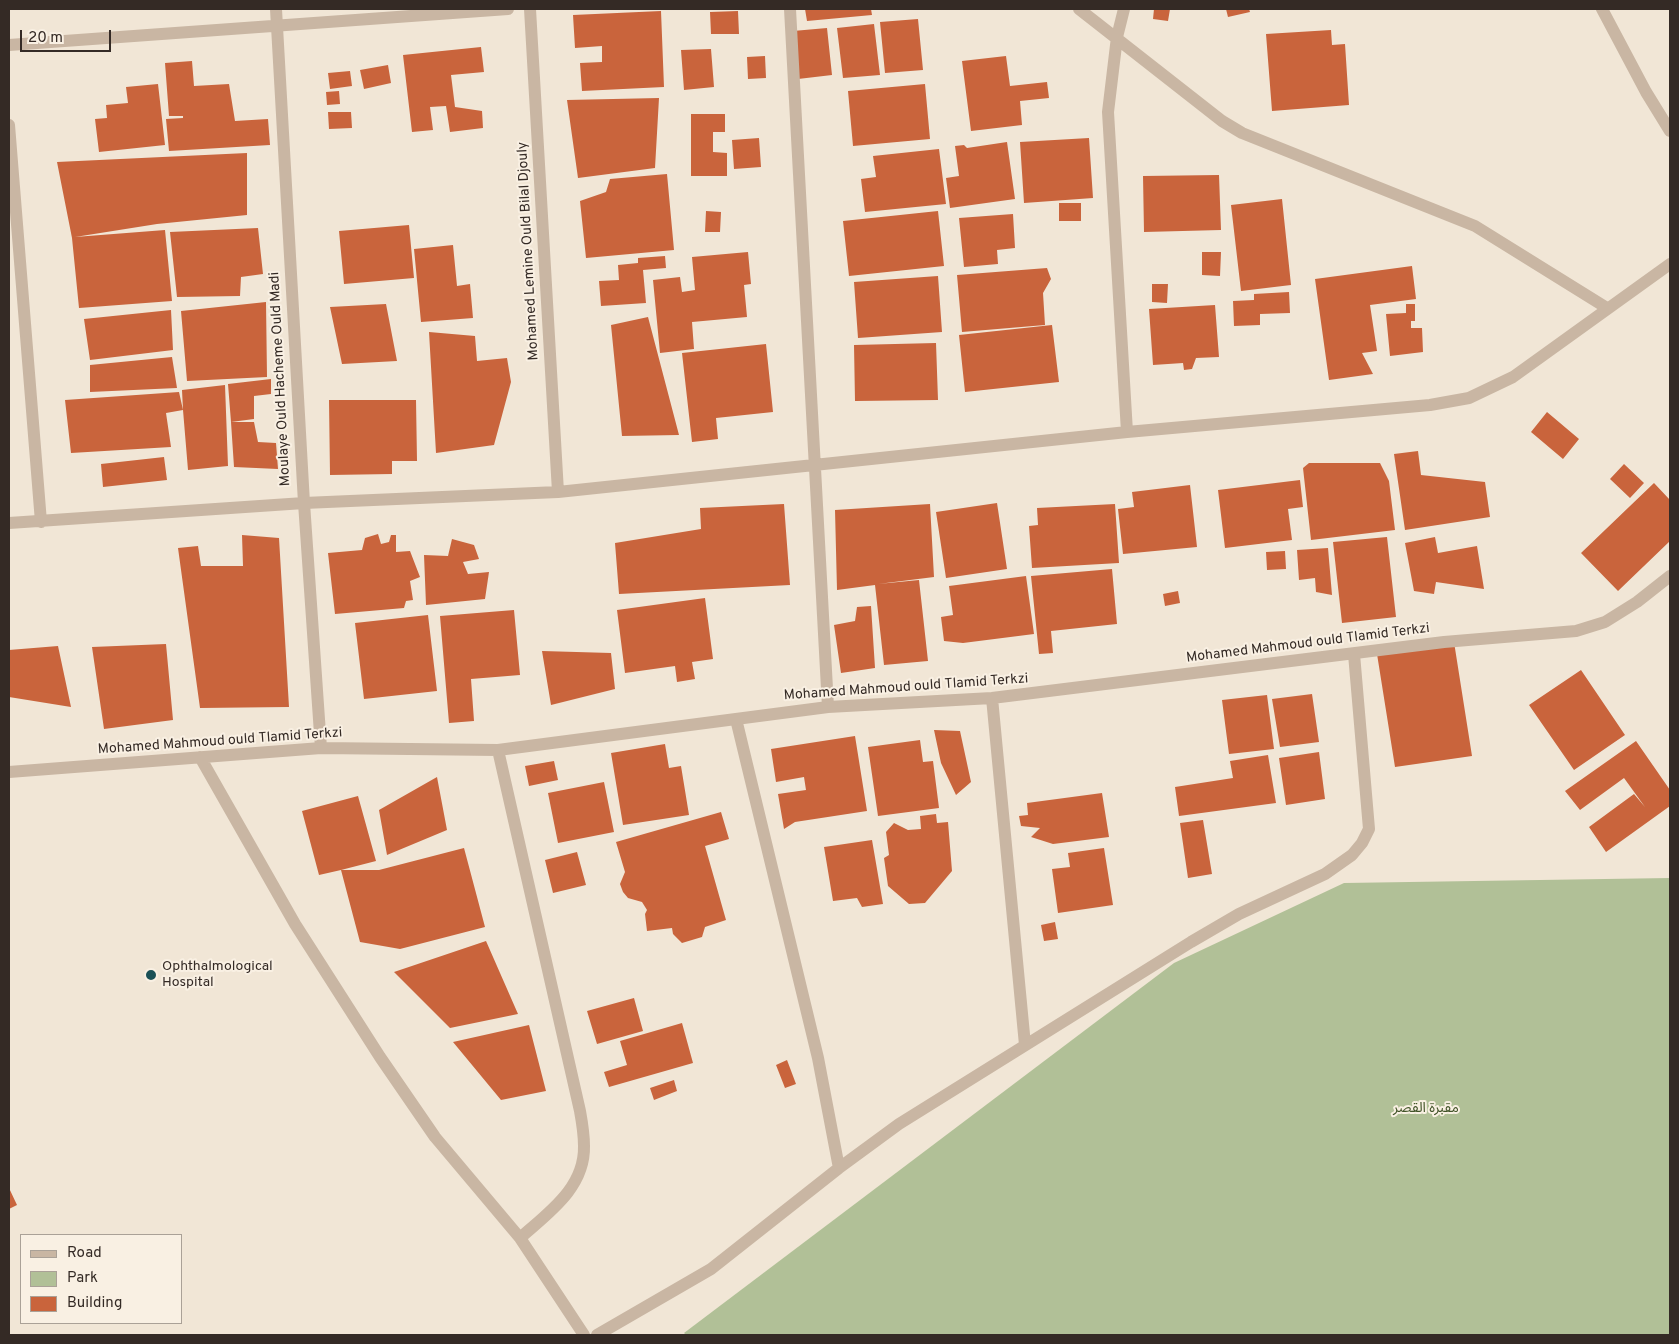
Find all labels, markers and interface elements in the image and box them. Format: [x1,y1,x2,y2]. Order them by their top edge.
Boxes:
scale bar [22,20,114,52]
text: 20 m [28,29,63,48]
street label: Mohamed Lemine Ould Bilal Djouly [515,141,543,361]
street label: Moulaye Ould Hacheme Ould Madi [267,271,295,487]
street label: Mohamed Mahmoud ould Tlamid Terkzi [1185,621,1431,667]
street label: Mohamed Mahmoud ould Tlamid Terkzi [783,671,1029,705]
street label: Mohamed Mahmoud ould Tlamid Terkzi [97,725,343,759]
place label: Ophthalmological Hospital [162,959,273,992]
marker: Ophthalmological Hospital [144,968,158,982]
park label: مقبرة القصر [1393,1101,1459,1117]
legend [20,1234,182,1324]
text: Road [67,1244,102,1263]
text: Park [67,1269,98,1288]
text: Building [67,1294,122,1313]

